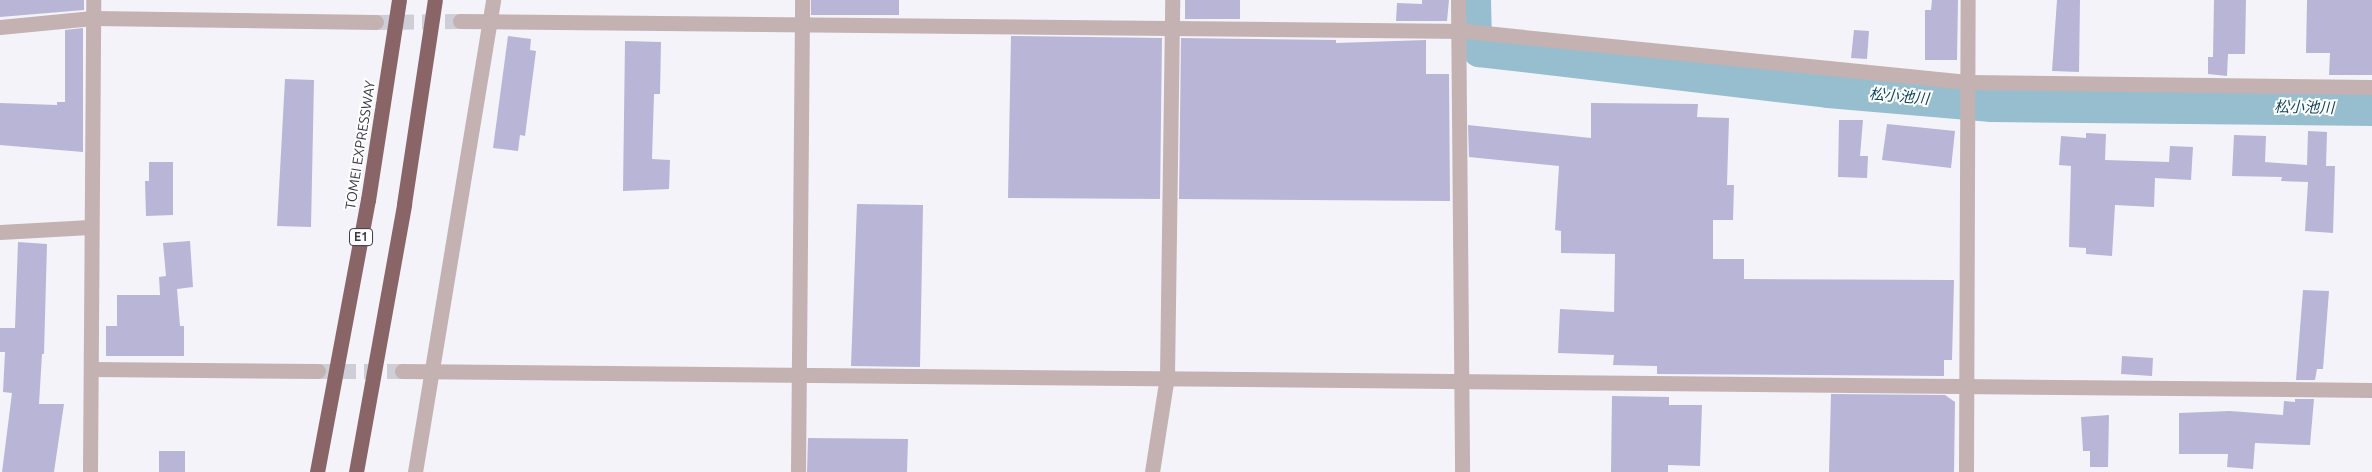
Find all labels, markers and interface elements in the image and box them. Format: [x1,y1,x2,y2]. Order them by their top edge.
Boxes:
street label: TOMEI EXPRESSWAY [342,79,378,211]
water label: 松小池川 [1868,84,1930,108]
water label: 松小池川 [2274,97,2334,117]
road number: E1 [348,228,374,246]

